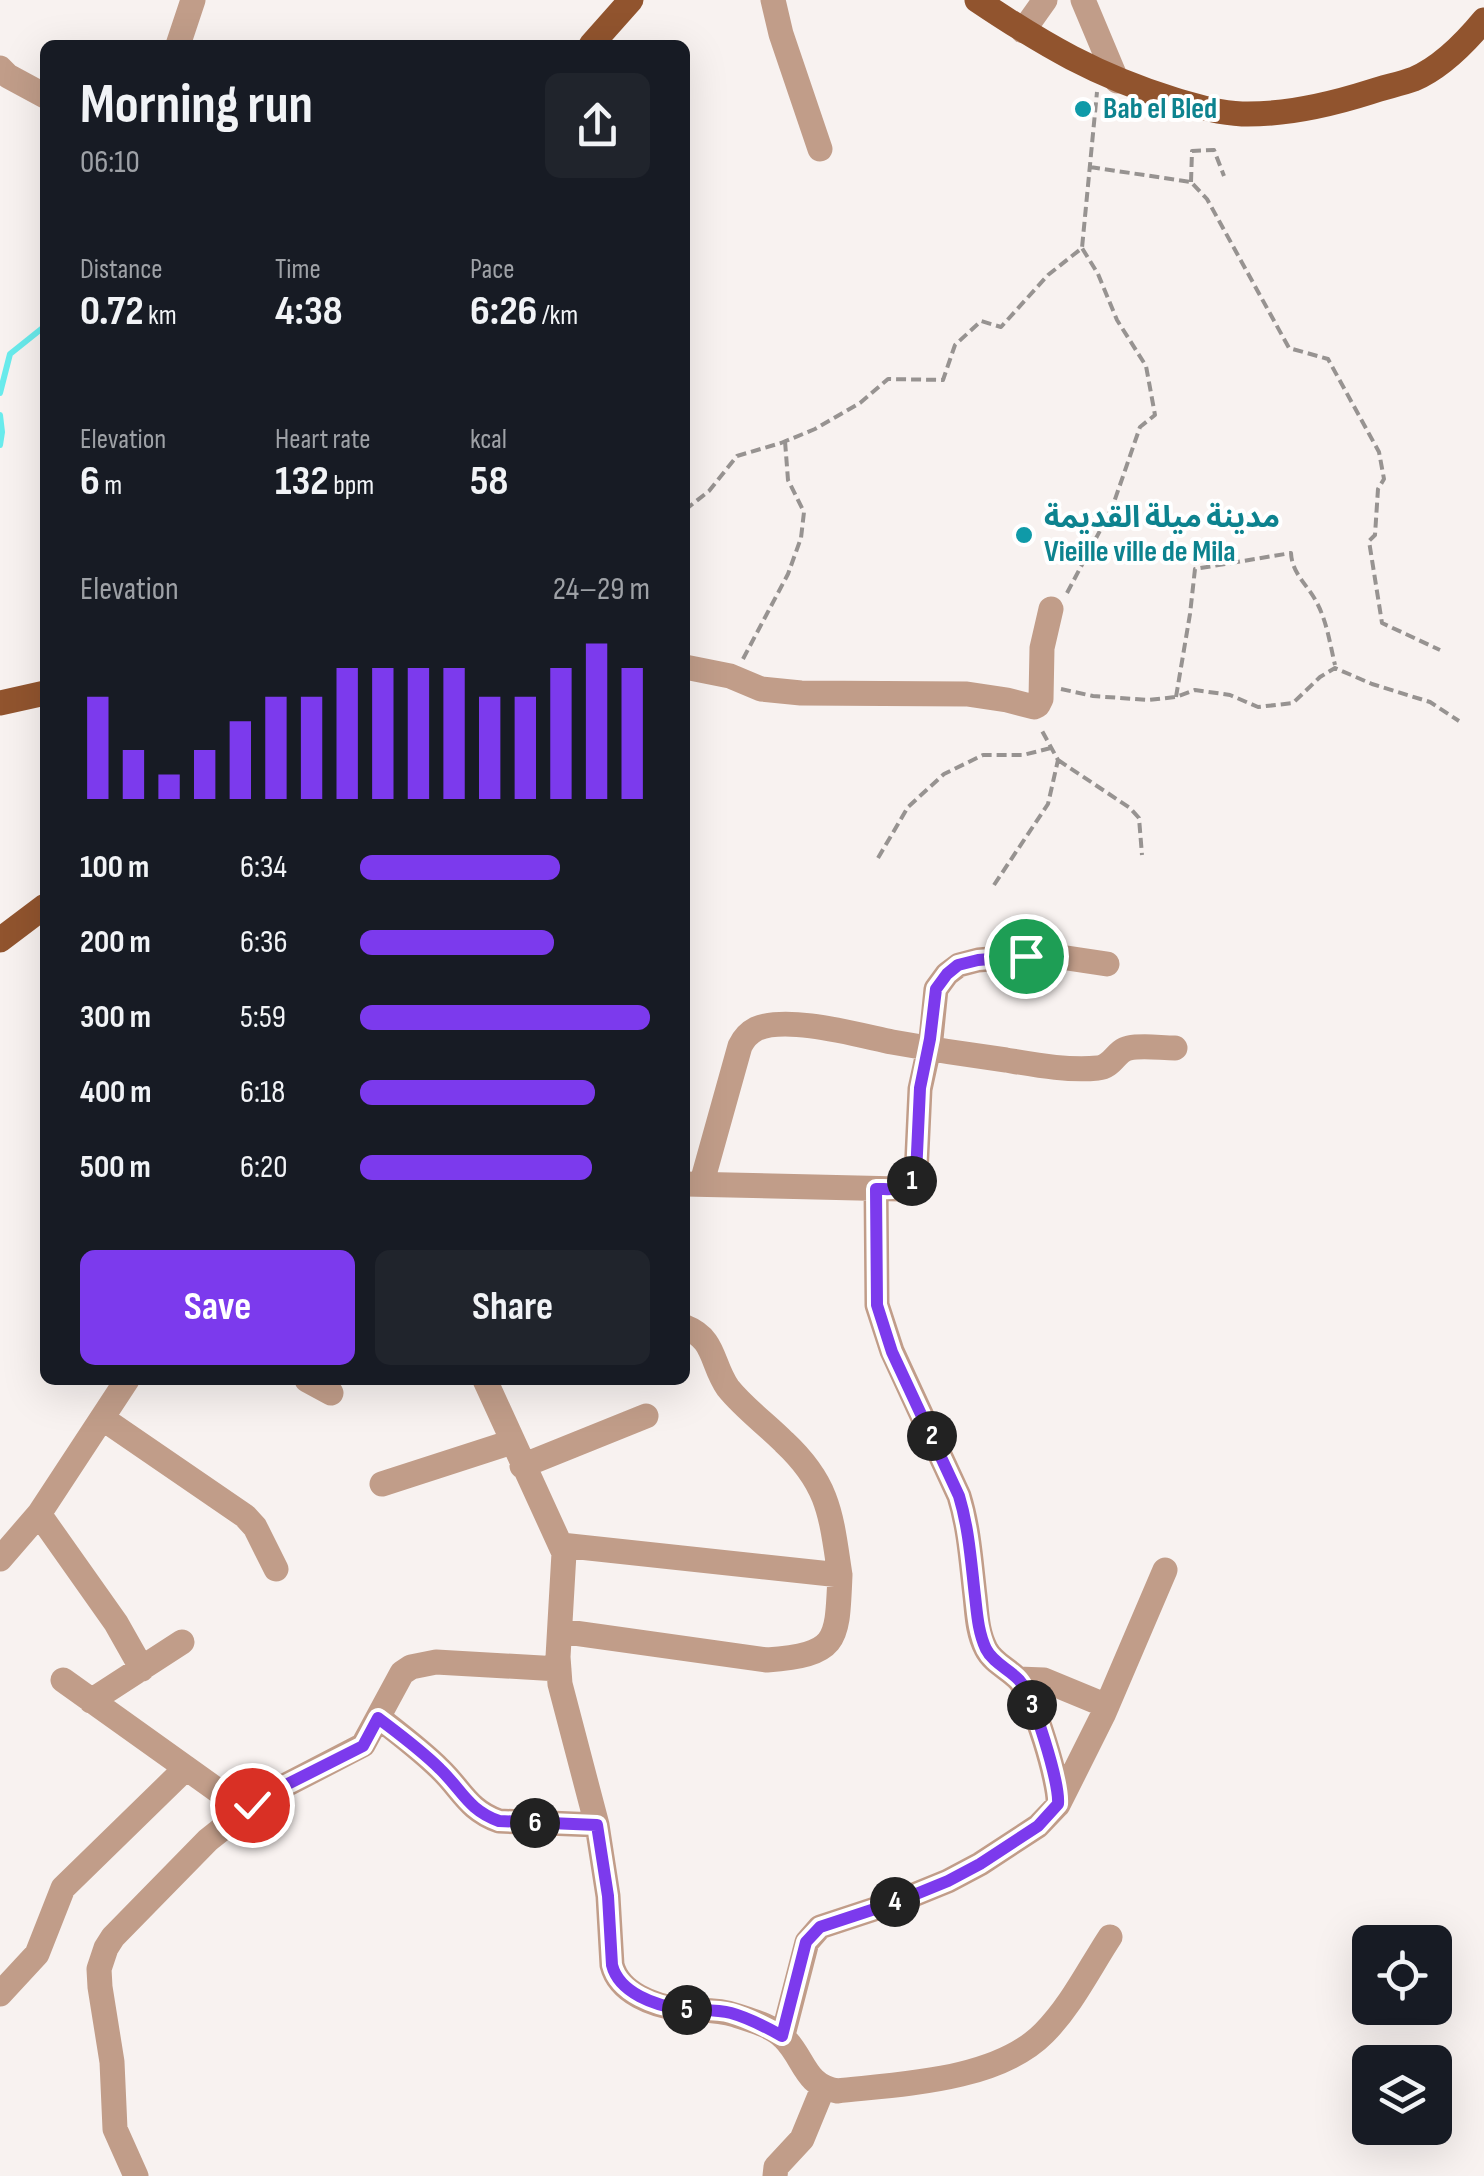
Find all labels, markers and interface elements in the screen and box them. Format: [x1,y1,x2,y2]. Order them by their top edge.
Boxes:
text: Morning run [80,72,313,139]
button: share [545,73,650,178]
place label: Bab el Bled [1103,91,1217,127]
marker: Bab el Bled [1072,98,1094,120]
text: 06:10 [80,143,140,182]
text: Distance [80,253,163,286]
text: Time [275,253,321,286]
text: Pace [470,253,515,286]
text: 0.72 [80,286,144,337]
text: 4:38 [275,286,343,337]
text: 6:26 [470,286,537,337]
text: km [144,299,177,332]
text: /km [537,299,578,332]
text: Elevation [80,423,166,456]
text: Heart rate [275,423,371,456]
text: kcal [470,423,507,456]
text: 6 [80,456,100,507]
text: 132 [275,456,329,507]
text: 58 [470,456,508,507]
text: m [100,469,122,502]
text: bpm [329,469,374,502]
place label: مدينة ميلة القديمة Vieille ville de Mila [1044,500,1280,570]
marker: مدينة ميلة القديمة Vieille ville de Mila [1013,524,1035,546]
text: Elevation [80,570,179,609]
text: 24–29 m [553,570,650,609]
text: 100 m [80,848,149,887]
text: 6:34 [240,848,287,887]
pin [984,914,1069,999]
text: 200 m [80,923,151,962]
text: 6:36 [240,923,287,962]
icon: arrive [999,929,1054,984]
text: 300 m [80,998,151,1037]
text: 5:59 [240,998,286,1037]
text: 400 m [80,1073,152,1112]
text: 6:18 [240,1073,285,1112]
text: 500 m [80,1148,151,1187]
text: 6:20 [240,1148,288,1187]
pin: 1 [887,1156,937,1206]
text: 1 [907,1164,917,1197]
button: Save [80,1250,355,1365]
button: Share [375,1250,650,1365]
pin: 2 [907,1411,957,1461]
text: 2 [926,1419,938,1452]
pin: 3 [1007,1680,1057,1730]
text: 3 [1026,1688,1038,1721]
pin [210,1763,295,1848]
icon: check [225,1778,280,1833]
pin: 6 [510,1798,560,1848]
text: 6 [528,1806,542,1839]
pin: 4 [870,1877,920,1927]
text: 4 [888,1885,902,1918]
map controls [1352,1925,1452,2145]
button: locate [1352,1925,1452,2025]
pin: 5 [662,1985,712,2035]
text: 5 [681,1993,693,2026]
button: layers [1352,2045,1452,2145]

